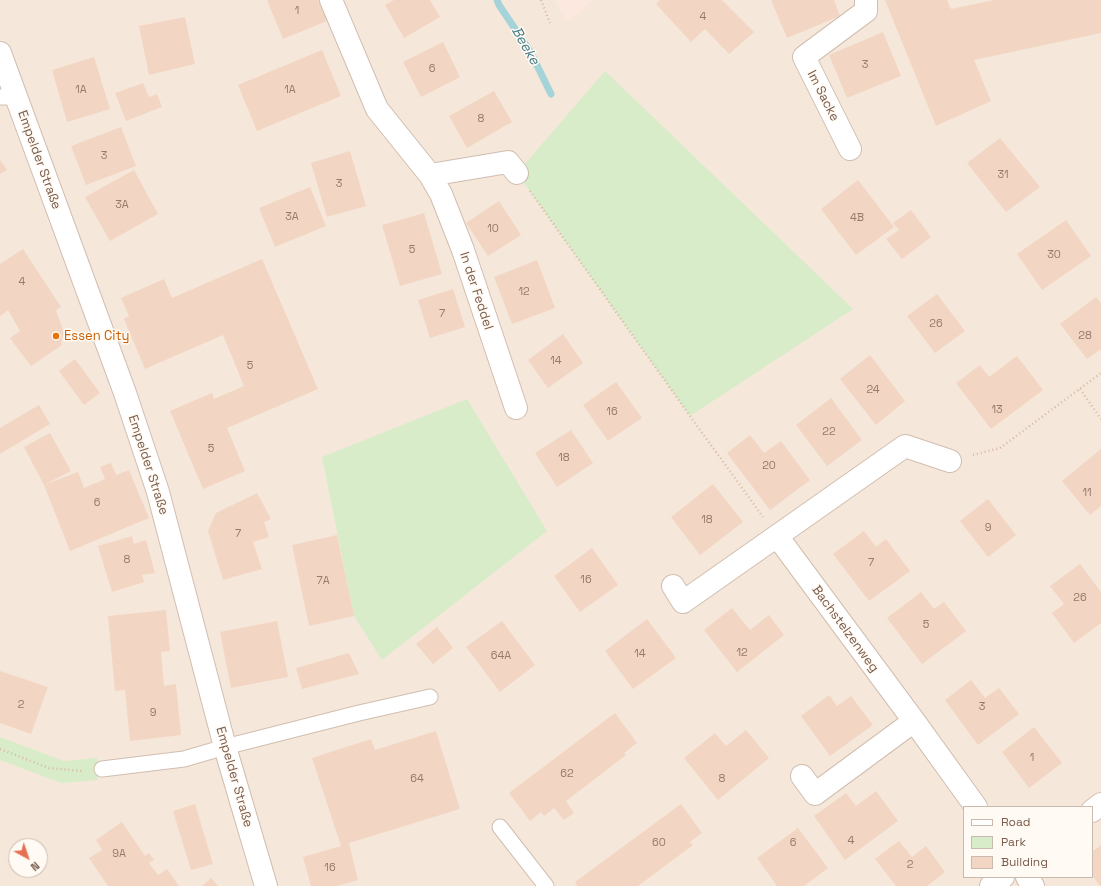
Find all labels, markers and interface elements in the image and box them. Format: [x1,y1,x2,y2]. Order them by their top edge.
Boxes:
house number: 1 [295,4,299,18]
house number: 4 [700,10,706,24]
water label: Beeke [507,24,543,68]
house number: 3 [862,58,868,72]
house number: 6 [429,62,435,76]
street label: Im Sacke [804,68,842,124]
house number: 1A [75,83,87,97]
house number: 1A [284,83,296,97]
street label: Empelder Straße [14,108,64,212]
house number: 8 [478,112,484,126]
house number: 3 [101,149,107,163]
house number: 31 [997,168,1009,182]
house number: 3 [336,177,342,191]
house number: 3A [115,198,129,212]
house number: 3A [285,210,299,224]
house number: 4B [850,211,864,225]
house number: 10 [487,222,499,236]
house number: 5 [409,243,415,257]
house number: 30 [1047,248,1061,262]
street label: In der Feddel [456,250,496,332]
house number: 4 [19,275,25,289]
house number: 12 [518,285,530,299]
house number: 7 [439,307,445,321]
house number: 26 [929,317,943,331]
place label: Essen City [64,328,129,344]
house number: 28 [1078,329,1092,343]
marker: Essen City [51,331,61,341]
house number: 14 [550,354,562,368]
house number: 5 [247,359,253,373]
house number: 24 [866,383,880,397]
house number: 13 [991,403,1003,417]
house number: 16 [606,405,618,419]
street label: Empelder Straße [125,413,171,517]
house number: 22 [822,425,836,439]
house number: 5 [208,442,214,456]
house number: 18 [558,451,570,465]
house number: 20 [762,459,776,473]
house number: 11 [1082,486,1092,500]
house number: 6 [94,496,100,510]
house number: 18 [701,513,713,527]
house number: 9 [985,521,991,535]
house number: 7 [235,527,241,541]
house number: 8 [124,553,130,567]
house number: 7 [868,556,874,570]
house number: 16 [580,573,592,587]
house number: 7A [316,574,330,588]
street label: Bachstelzenweg [808,583,882,675]
house number: 26 [1073,591,1087,605]
house number: 5 [923,618,929,632]
house number: 12 [736,646,748,660]
house number: 14 [634,647,646,661]
house number: 64A [491,649,511,663]
house number: 2 [18,698,24,712]
house number: 3 [979,700,985,714]
house number: 9 [150,706,156,720]
street label: Empelder Straße [212,725,256,829]
house number: 1 [1030,751,1034,765]
house number: 62 [560,767,574,781]
house number: 64 [410,772,424,786]
house number: 8 [719,772,725,786]
legend [963,806,1093,878]
text: Road [1001,814,1030,830]
house number: 4 [848,834,854,848]
text: Park [1001,834,1026,850]
house number: 60 [652,836,666,850]
house number: 6 [790,836,796,850]
north arrow [8,838,48,878]
house number: 9A [112,847,126,861]
text: Building [1001,854,1048,870]
house number: 2 [907,858,913,872]
text: N [28,859,42,874]
house number: 16 [324,861,336,875]

